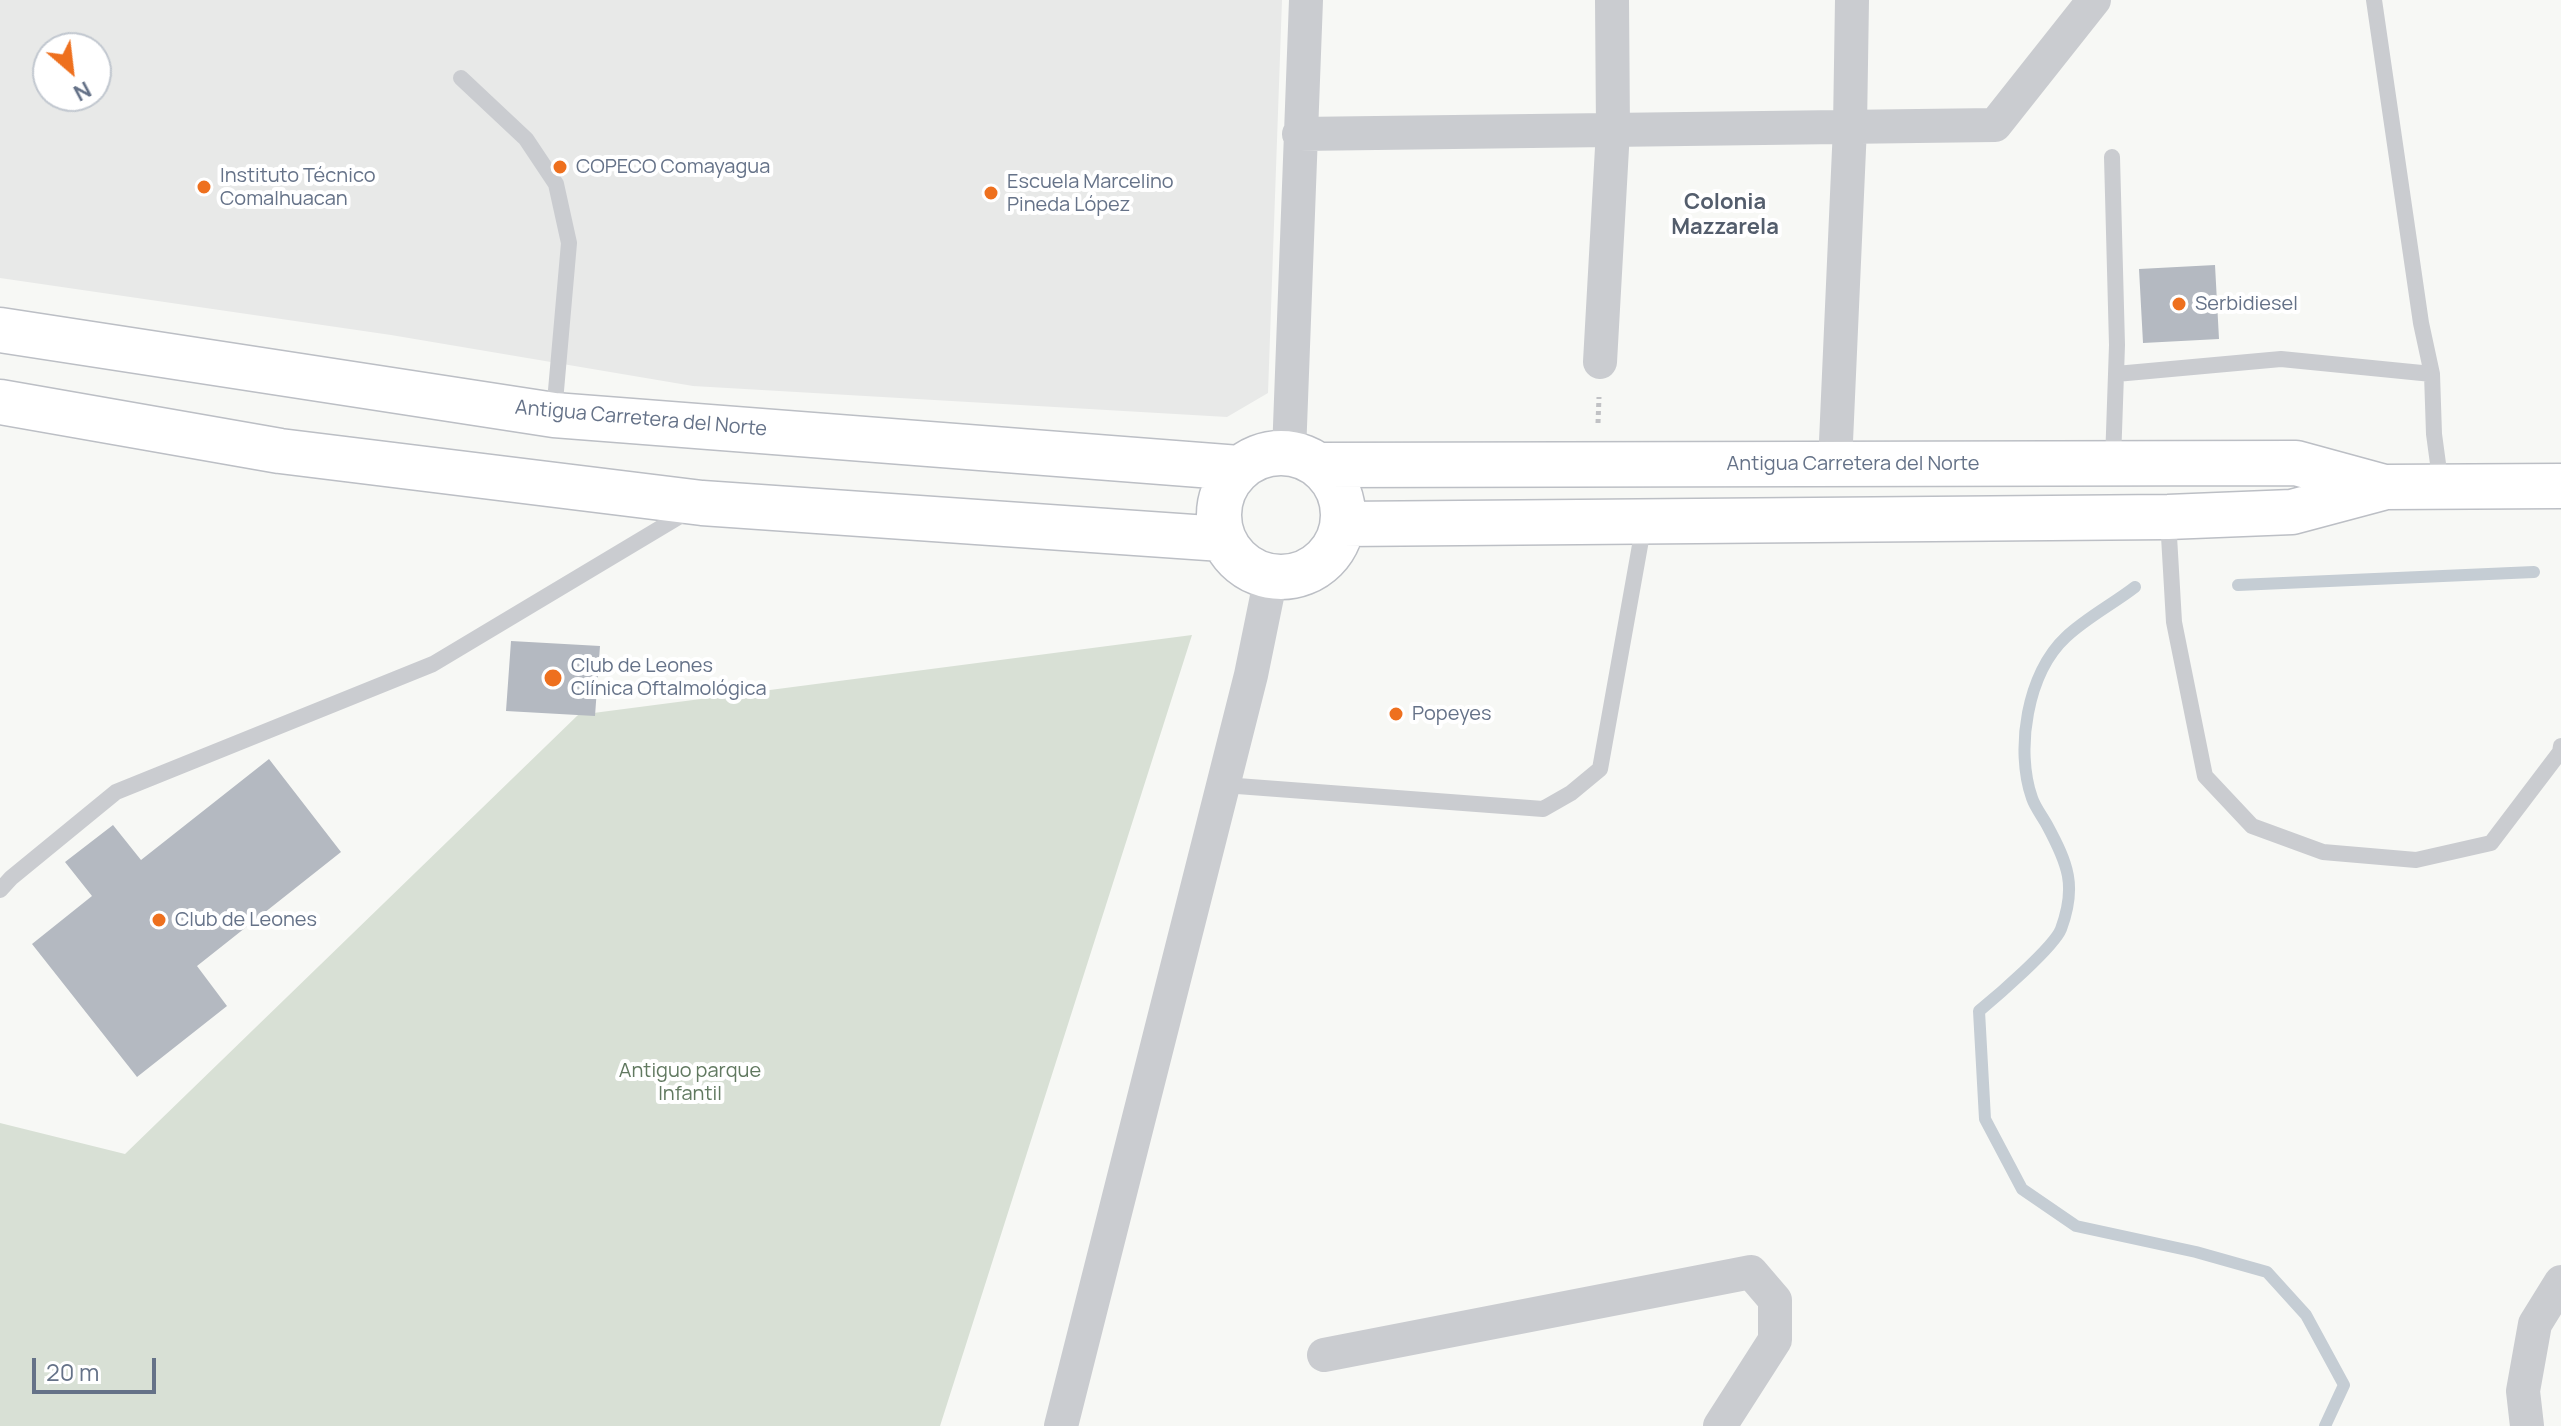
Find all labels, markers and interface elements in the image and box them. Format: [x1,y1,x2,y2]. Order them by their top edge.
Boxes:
north arrow [32,32,112,112]
text: N [68,74,96,108]
place label: COPECO Comayagua [576,155,770,179]
marker: COPECO Comayagua [551,158,569,176]
place label: Instituto Técnico Comalhuacan [220,164,375,211]
place label: Escuela Marcelino Pineda López [1007,170,1174,217]
marker: Instituto Técnico Comalhuacan [195,178,213,196]
marker: Escuela Marcelino Pineda López [982,184,1000,202]
district label: Colonia Mazzarela [1671,190,1779,242]
place label: Serbidiesel [2195,292,2298,316]
marker: Serbidiesel [2170,295,2188,313]
street label: Antigua Carretera del Norte [514,396,768,442]
street label: Antigua Carretera del Norte [1727,452,1979,476]
place label: Club de Leones Clínica Oftalmológica [571,654,767,701]
marker: Club de Leones Clínica Oftalmológica [542,667,564,689]
place label: Popeyes [1412,702,1492,726]
marker: Popeyes [1387,705,1405,723]
place label: Club de Leones [175,908,317,932]
marker: Club de Leones [150,911,168,929]
park label: Antiguo parque Infantil [619,1059,761,1106]
scale bar [36,1342,160,1392]
text: 20 m [46,1355,99,1388]

